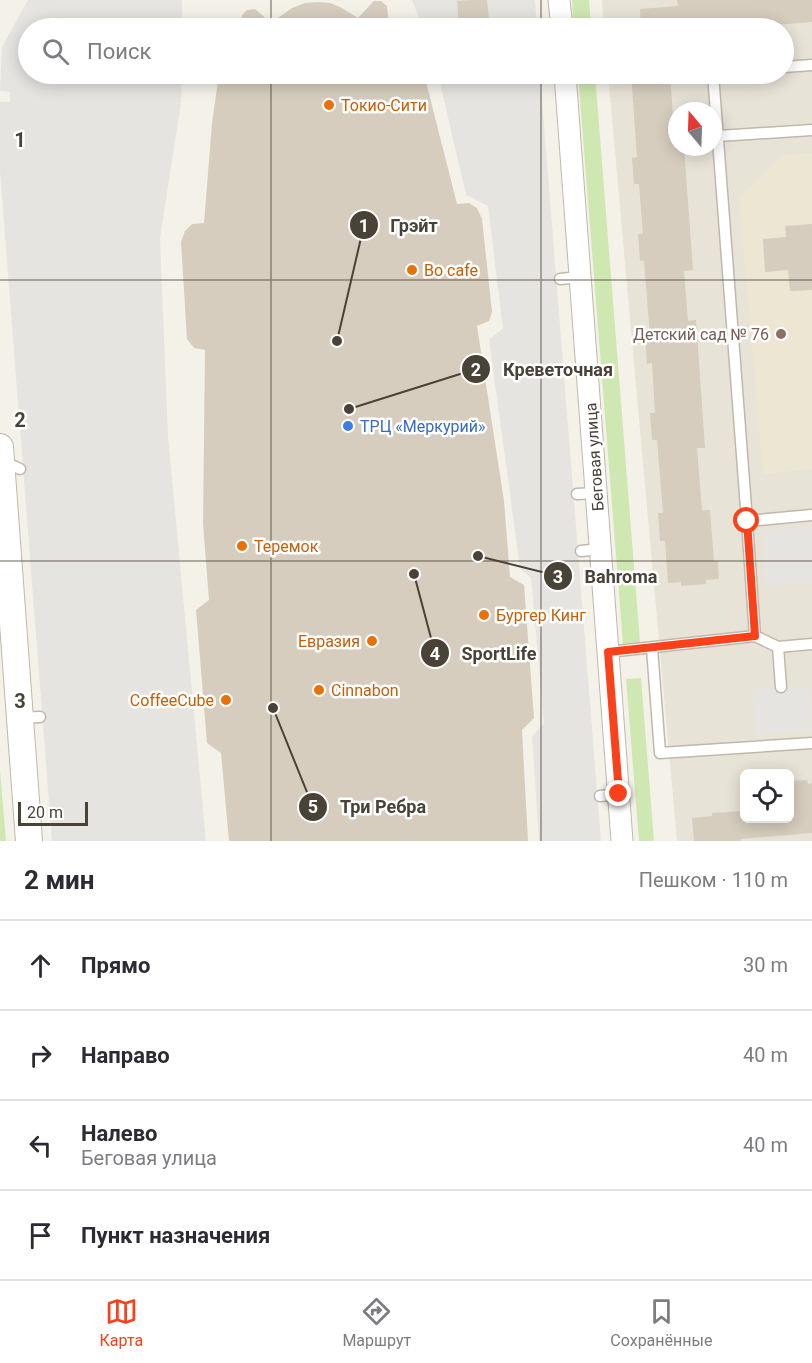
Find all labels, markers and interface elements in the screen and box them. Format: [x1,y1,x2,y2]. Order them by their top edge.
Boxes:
search box [18,18,794,84]
icon: search [39,35,72,68]
text: Поиск [87,39,151,64]
place label: Токио-Сити [341,96,427,115]
marker: Токио-Сити [322,98,336,112]
north arrow [668,102,722,156]
text: 1 [14,128,26,152]
callout: Грэйт [349,207,450,243]
text: 1 [359,215,369,236]
text: Грэйт [390,215,438,236]
place label: Bo cafe [424,261,478,280]
marker: Bo cafe [405,263,419,277]
place label: Детский сад № 76 [633,325,769,344]
marker: Детский сад № 76 [774,327,788,341]
callout: Креветочная [461,351,625,387]
text: 2 [471,359,481,380]
text: Креветочная [503,359,613,380]
street label: Беговая улица [581,402,608,512]
text: 2 [14,408,26,432]
place label: ТРЦ «Меркурий» [360,417,485,436]
marker: ТРЦ «Меркурий» [341,419,355,433]
route start [733,507,759,533]
place label: Теремок [254,537,319,556]
marker: Теремок [235,539,249,553]
callout: Bahroma [543,558,669,594]
text: 3 [553,566,563,587]
text: Bahroma [585,566,658,587]
place label: Бургер Кинг [496,606,586,625]
marker: Бургер Кинг [477,608,491,622]
place label: Евразия [298,632,360,651]
marker: Евразия [365,634,379,648]
callout: SportLife [420,635,549,671]
text: 4 [430,643,440,664]
text: SportLife [462,643,537,664]
place label: Cinnabon [331,681,399,700]
marker: Cinnabon [312,683,326,697]
text: 3 [14,689,26,713]
place label: CoffeeCube [130,691,214,710]
marker: CoffeeCube [219,693,233,707]
map controls [740,769,794,823]
button: locate [740,769,794,823]
route end [605,780,631,806]
callout: Три Ребра [298,789,438,825]
text: 5 [308,796,318,817]
text: Три Ребра [340,796,426,817]
scale bar [18,799,88,826]
text: 20 m [27,803,63,822]
text: 2 мин [24,865,95,895]
text: Пешком · 110 m [639,868,788,892]
icon: ahead [24,949,57,982]
text: Прямо [81,953,150,978]
text: 30 m [743,953,788,977]
icon: right [24,1039,57,1072]
text: Направо [81,1043,170,1068]
text: 40 m [743,1043,788,1067]
text: Налево [81,1121,158,1146]
icon: left [24,1129,57,1162]
text: 40 m [743,1133,788,1157]
text: Беговая улица [81,1146,217,1170]
icon: arrive [24,1219,57,1252]
text: Пункт назначения [81,1223,270,1248]
tab: Карта [100,1295,143,1350]
tab: Маршрут [342,1295,411,1350]
tab: Сохранённые [610,1295,712,1350]

